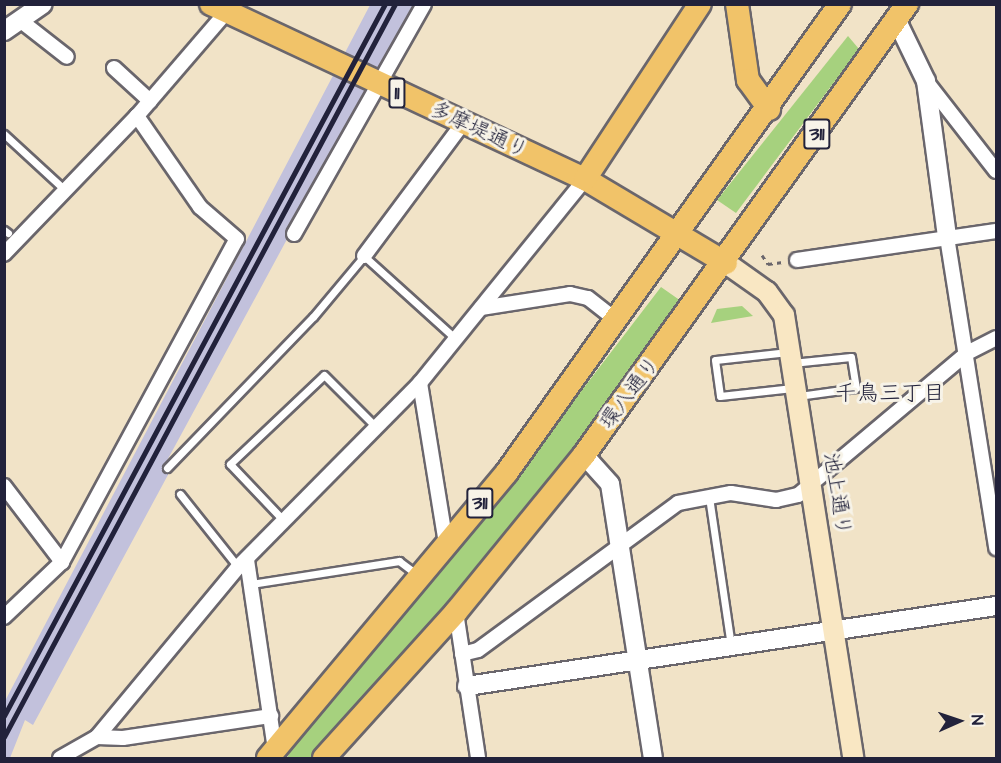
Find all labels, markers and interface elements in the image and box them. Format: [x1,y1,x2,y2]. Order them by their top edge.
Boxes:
road number: 11 [388,76,406,110]
street label: 多摩堤通り [426,96,532,164]
road number: 311 [802,117,832,151]
street label: 環八通り [595,352,665,434]
district label: 千鳥三丁目 [835,381,945,407]
street label: 池上通り [818,451,856,537]
road number: 311 [465,486,495,520]
north arrow [929,691,989,751]
text: N [966,714,988,726]

